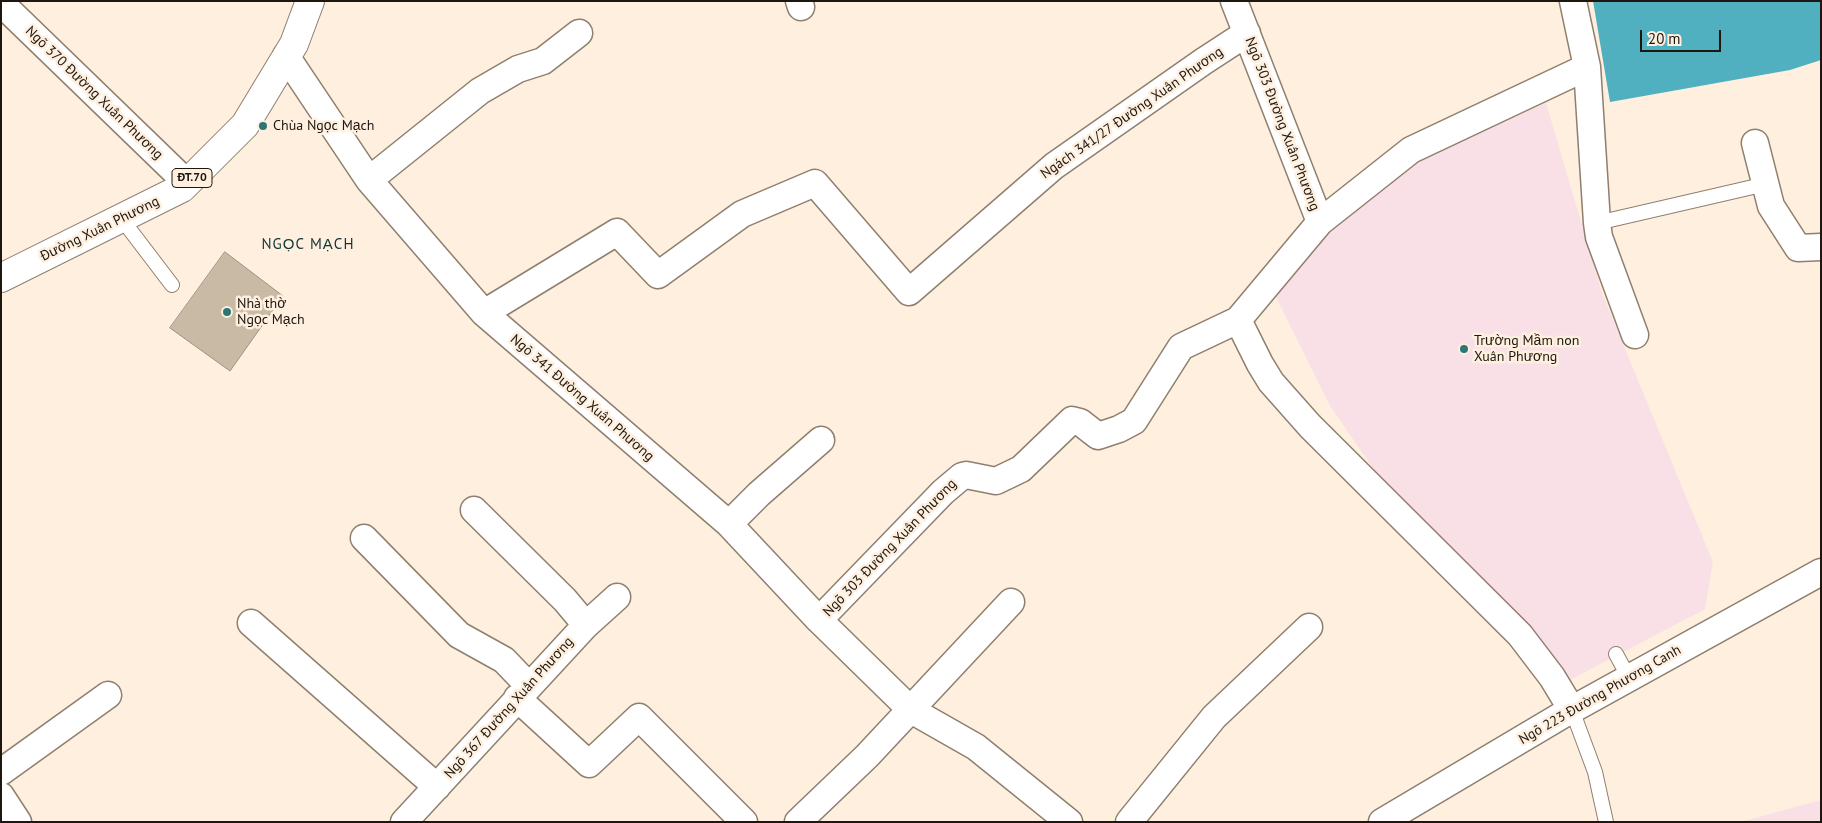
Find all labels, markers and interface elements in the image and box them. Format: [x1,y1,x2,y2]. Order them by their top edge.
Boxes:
scale bar [1642,20,1723,52]
street label: Ngõ 370 Đường Xuân Phương [22,23,166,163]
text: 20 m [1648,29,1681,48]
street label: Ngõ 303 Đường Xuân Phương [1241,35,1323,213]
street label: Ngách 341/27 Đường Xuân Phương [1038,43,1226,183]
place label: Chùa Ngọc Mạch [273,118,374,134]
marker: Chùa Ngọc Mạch [257,120,269,132]
road number: ĐT.70 [172,168,212,188]
street label: Đường Xuân Phương [38,193,162,265]
district label: NGỌC MẠCH [260,236,356,254]
place label: Nhà thờ Ngọc Mạch [237,296,305,328]
marker: Nhà thờ Ngọc Mạch [221,306,233,318]
street label: Ngõ 341 Đường Xuân Phương [507,331,657,465]
place label: Trường Mầm non Xuân Phương [1474,333,1579,366]
marker: Trường Mầm non Xuân Phương [1458,343,1470,355]
street label: Ngõ 303 Đường Xuân Phương [820,476,960,620]
street label: Ngõ 367 Đường Xuân Phương [441,634,577,782]
street label: Ngõ 223 Đường Phương Canh [1516,642,1684,748]

